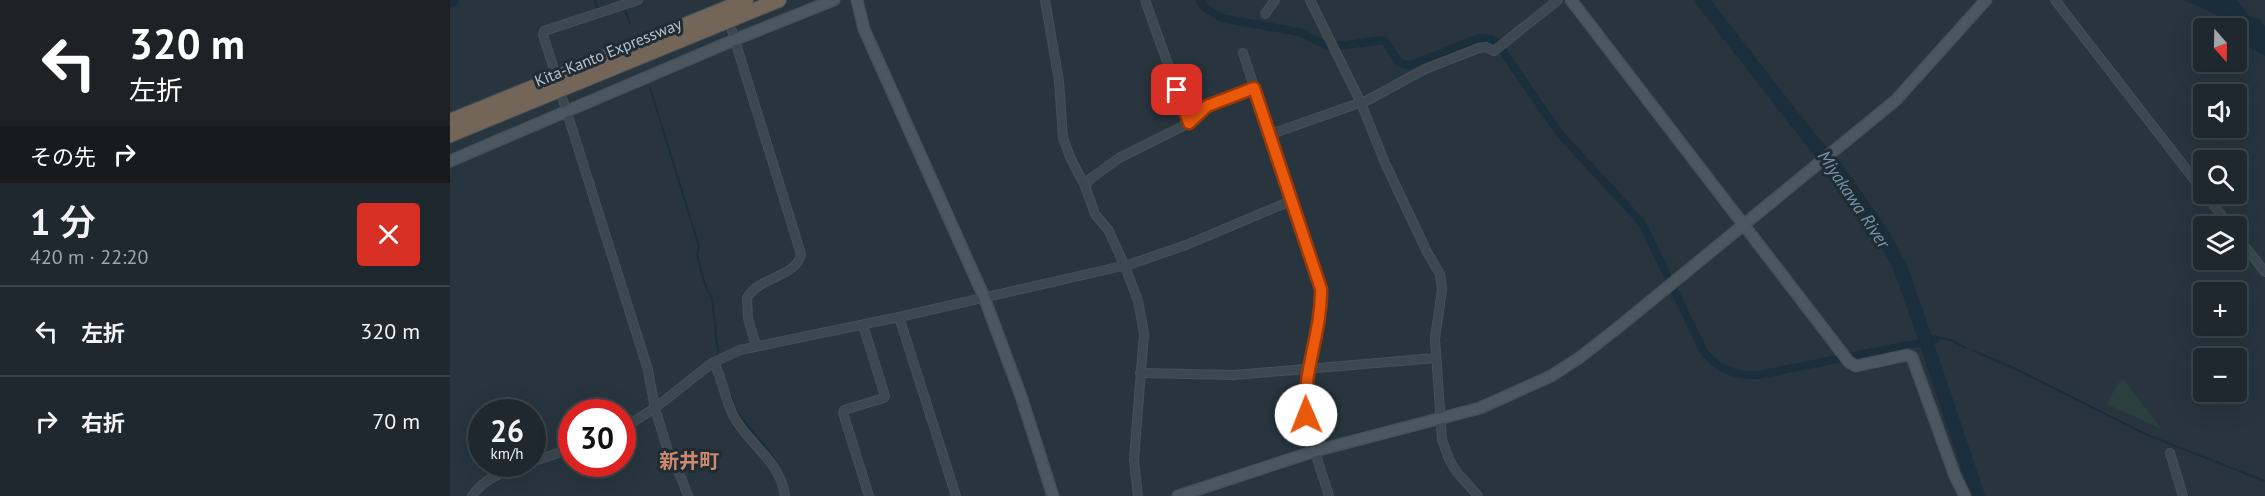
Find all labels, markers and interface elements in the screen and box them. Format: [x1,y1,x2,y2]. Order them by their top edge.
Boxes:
street label: Kita-Kanto Expressway [531,13,685,91]
text: 320 m [129,16,245,71]
north arrow [2193,18,2247,72]
map controls [2193,18,2247,402]
icon: left [30,24,108,102]
pin [1151,64,1202,115]
text: 左折 [129,73,183,107]
icon: arrive [1160,73,1193,106]
button: sound [2193,84,2247,138]
icon: right [108,138,141,171]
text: その先 [30,143,96,171]
water label: Miyakawa River [1813,146,1896,253]
button: search [2193,150,2247,204]
text: 1 分 [30,198,96,245]
button: close [357,203,420,266]
button: layers [2193,216,2247,270]
text: 420 m · 22:20 [30,244,148,270]
button: + [2193,282,2247,336]
icon: left [30,315,63,348]
text: 320 m [360,317,420,345]
text: 左折 [81,319,125,347]
button: − [2193,348,2247,402]
position arrow [1274,383,1338,447]
speed limit sign: 30 [558,399,636,477]
icon: right [30,405,63,438]
text: 70 m [372,407,420,435]
text: 右折 [81,409,125,437]
text: 26 [490,411,524,450]
text: km/h [491,444,523,463]
district label: 新井町 [659,448,719,474]

